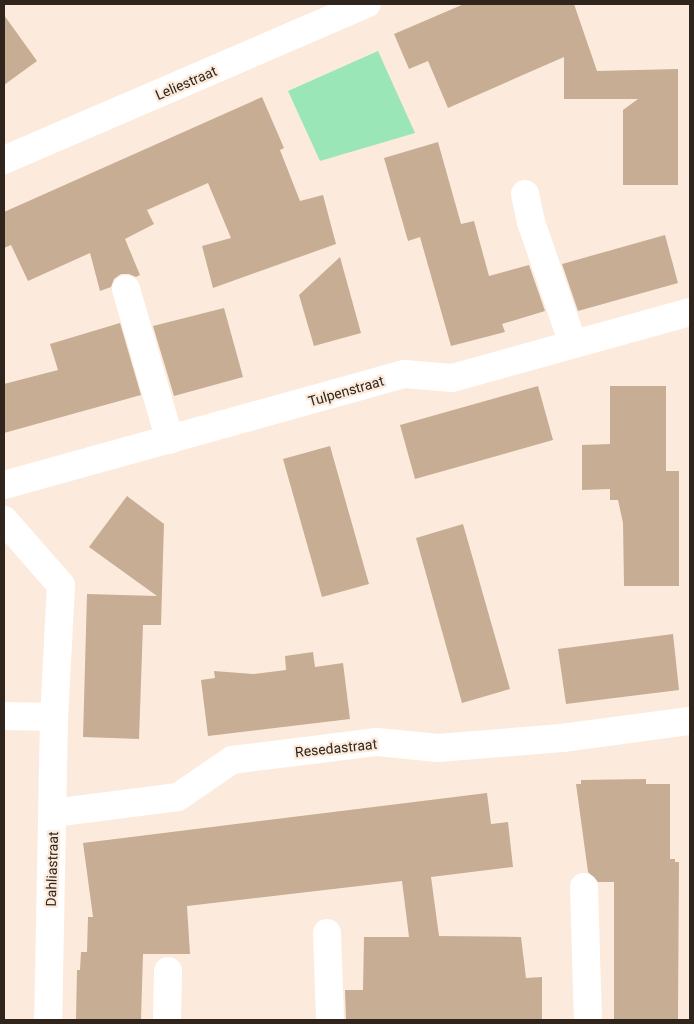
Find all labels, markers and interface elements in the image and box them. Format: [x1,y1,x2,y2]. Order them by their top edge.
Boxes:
street label: Leliestraat [153,63,219,103]
street label: Tulpenstraat [306,372,386,410]
street label: Resedastraat [294,735,378,761]
street label: Dahliastraat [42,831,62,907]

